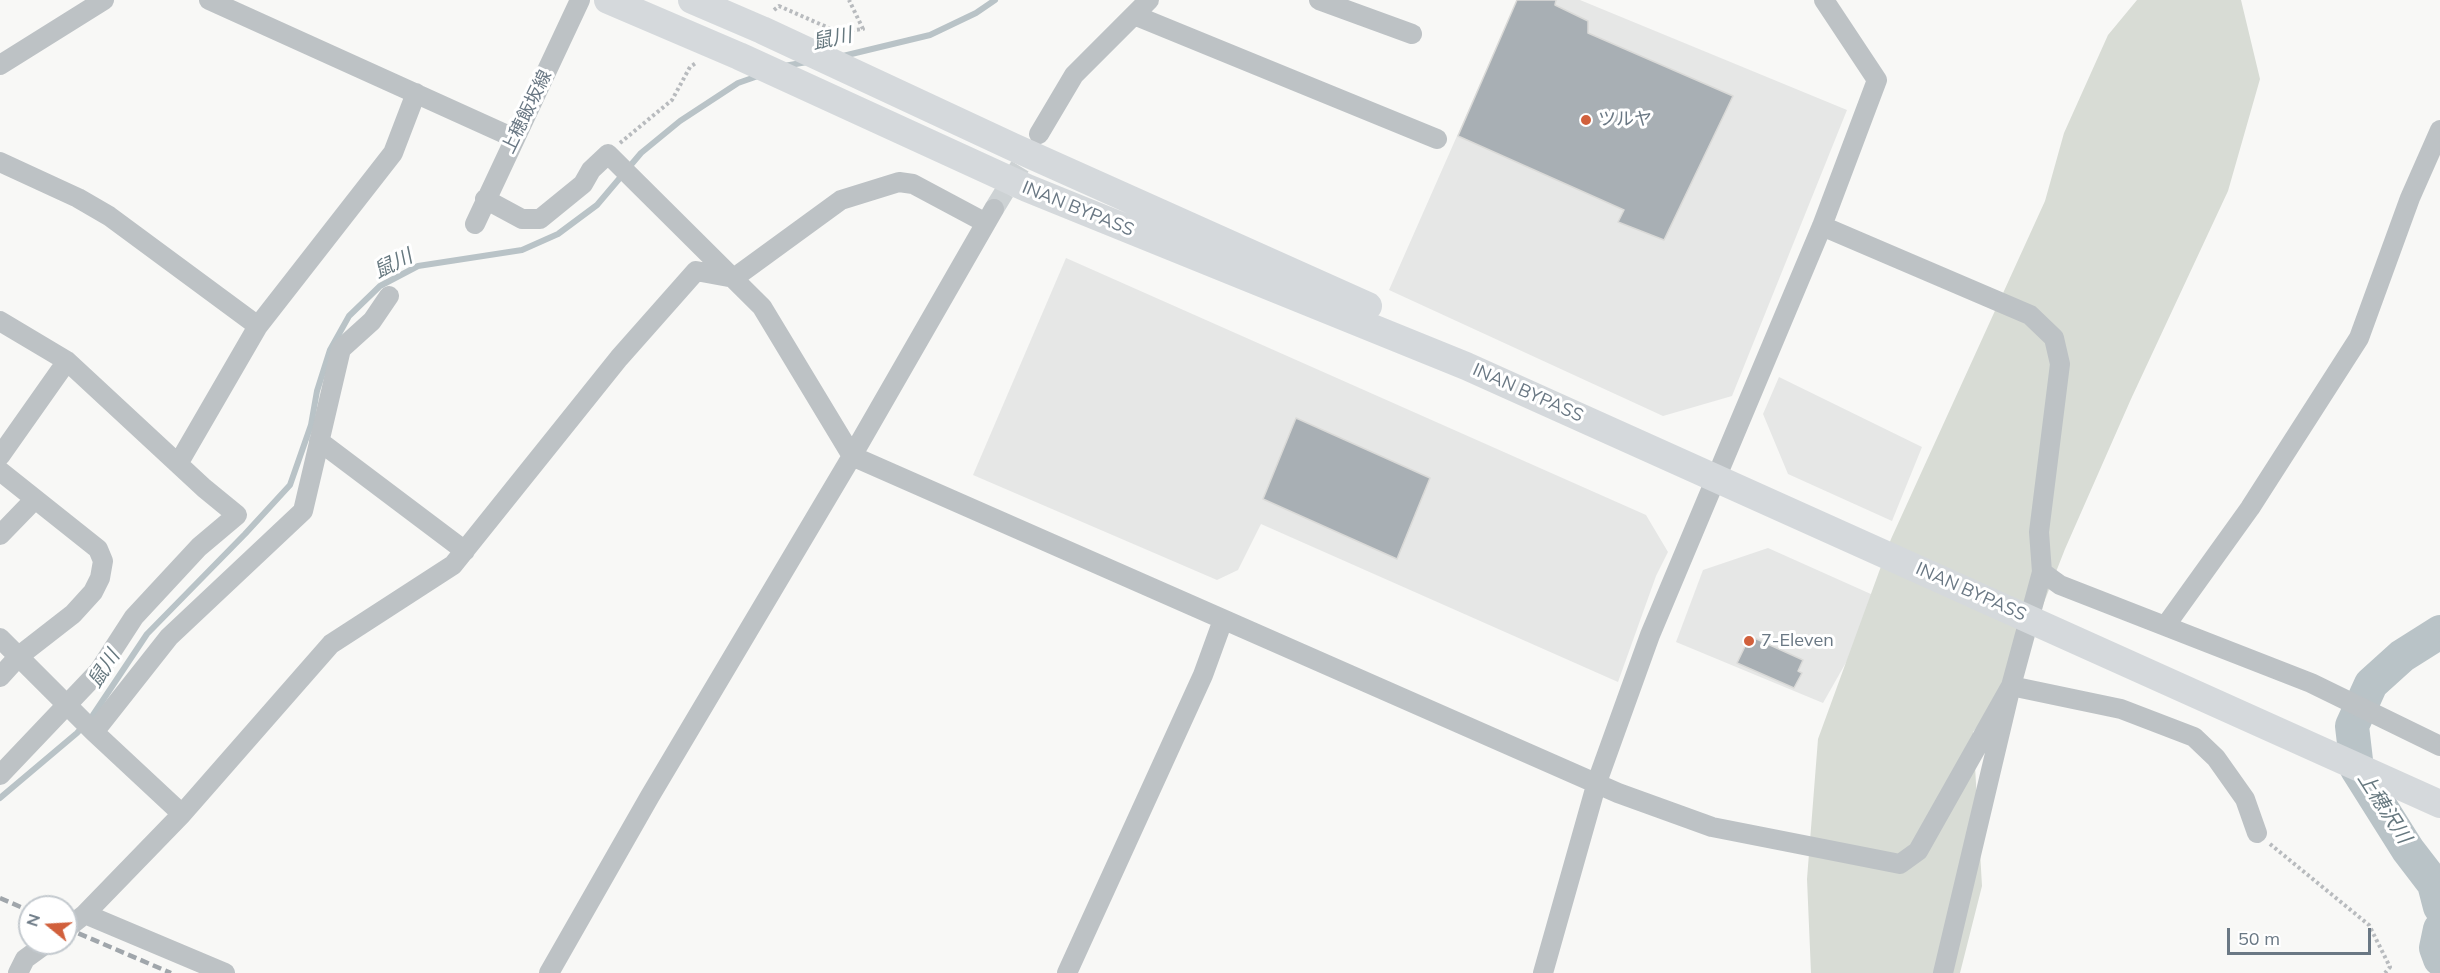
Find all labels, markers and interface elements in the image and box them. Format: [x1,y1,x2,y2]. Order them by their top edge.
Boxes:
water label: 鼠川 [810,23,854,55]
street label: 上穂飯坂線 [498,67,556,157]
place label: ツルヤ [1598,109,1652,131]
marker: ツルヤ [1579,113,1593,127]
street label: INAN BYPASS [1019,177,1137,241]
water label: 鼠川 [370,244,416,284]
street label: INAN BYPASS [1469,359,1587,427]
street label: INAN BYPASS [1912,558,2030,626]
place label: 7-Eleven [1761,630,1834,652]
marker: 7-Eleven [1742,634,1756,648]
water label: 鼠川 [83,646,125,692]
water label: 上穂沢川 [2352,768,2416,848]
north arrow [18,895,78,955]
text: N [21,911,44,929]
scale bar [2230,916,2374,954]
text: 50 m [2238,927,2280,950]

